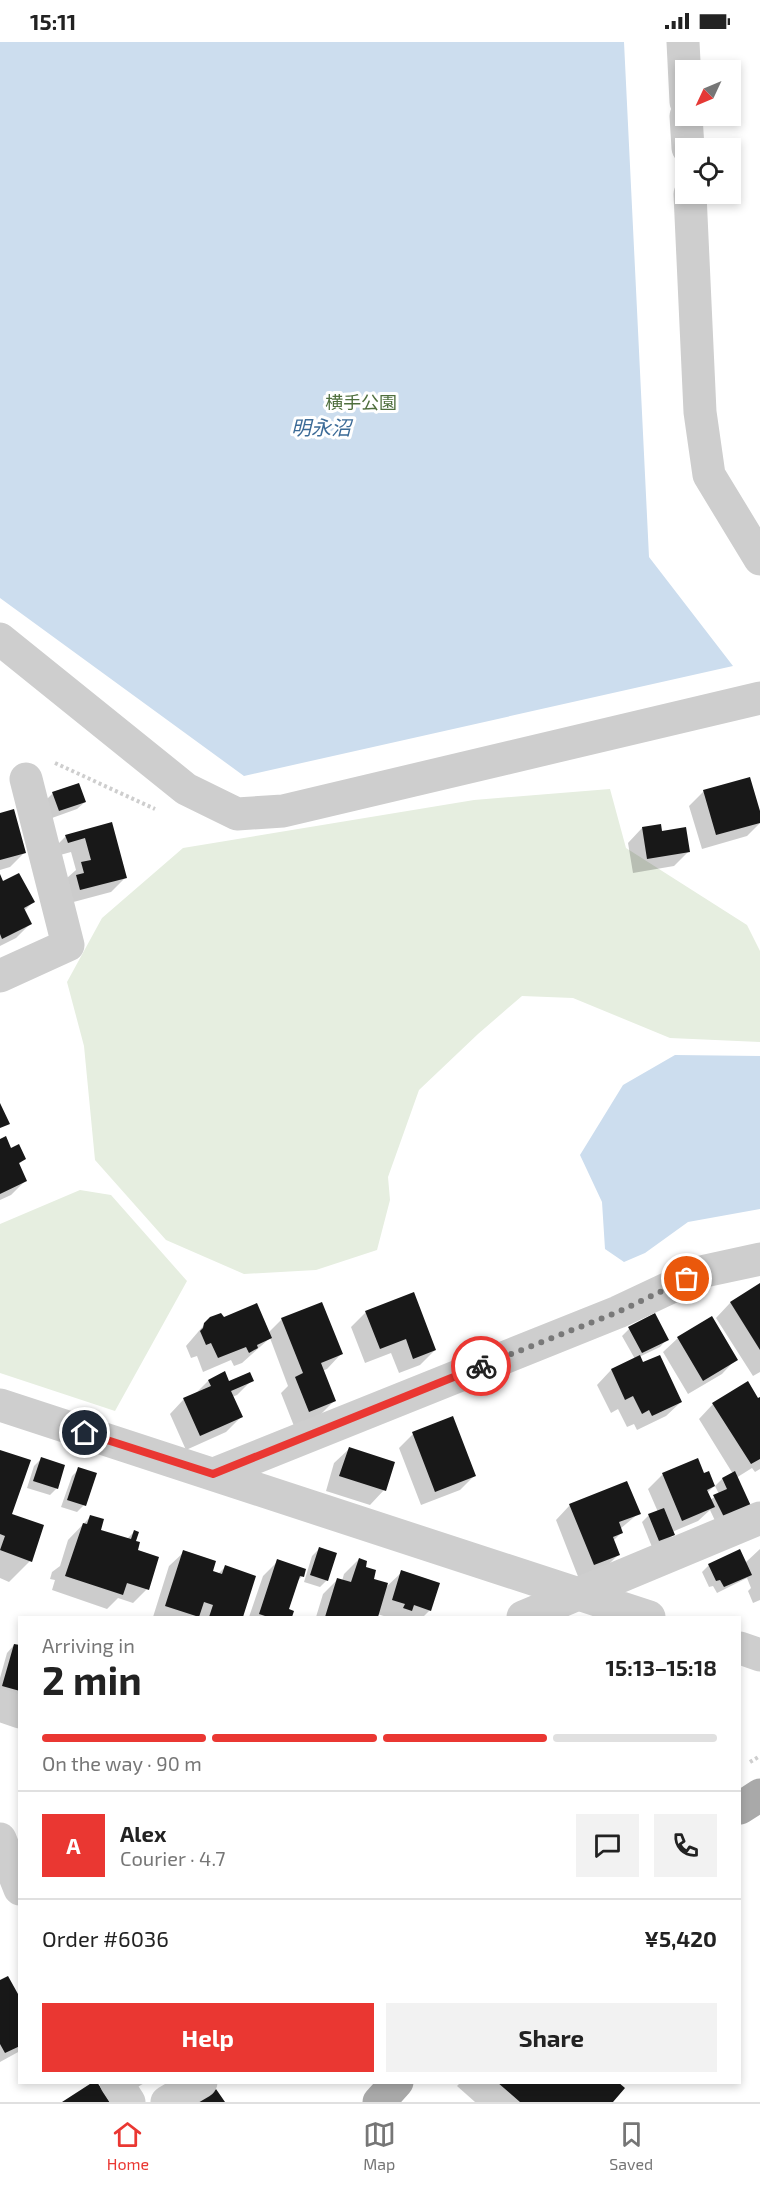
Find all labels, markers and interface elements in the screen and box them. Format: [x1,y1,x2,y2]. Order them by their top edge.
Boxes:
text: 15:11 [30,8,76,34]
north arrow [675,60,741,126]
map controls [675,60,741,204]
button: locate [675,138,741,204]
park label: 横手公園 [325,391,397,413]
water label: 明永沼 [291,415,354,439]
pin [661,1253,712,1304]
icon: bag [670,1262,703,1295]
courier [451,1336,511,1396]
icon: bike [465,1350,498,1383]
pin [59,1407,110,1458]
icon: home [68,1416,101,1449]
text: Arriving in [42,1633,135,1657]
text: 15:13–15:18 [606,1654,717,1680]
text: 2 min [42,1656,142,1703]
text: On the way · 90 m [42,1751,202,1775]
button: chat [576,1814,639,1877]
button: phone [654,1814,717,1877]
text: Alex [120,1820,166,1846]
text: A [66,1832,81,1858]
text: Courier · 4.7 [120,1846,226,1870]
text: Order #6036 [42,1925,169,1951]
text: ¥5,420 [644,1925,717,1951]
button: Help [42,2003,374,2072]
button: Share [386,2003,717,2072]
tab: Home [107,2118,149,2173]
tab: Map [363,2118,396,2173]
tab: Saved [609,2118,653,2173]

